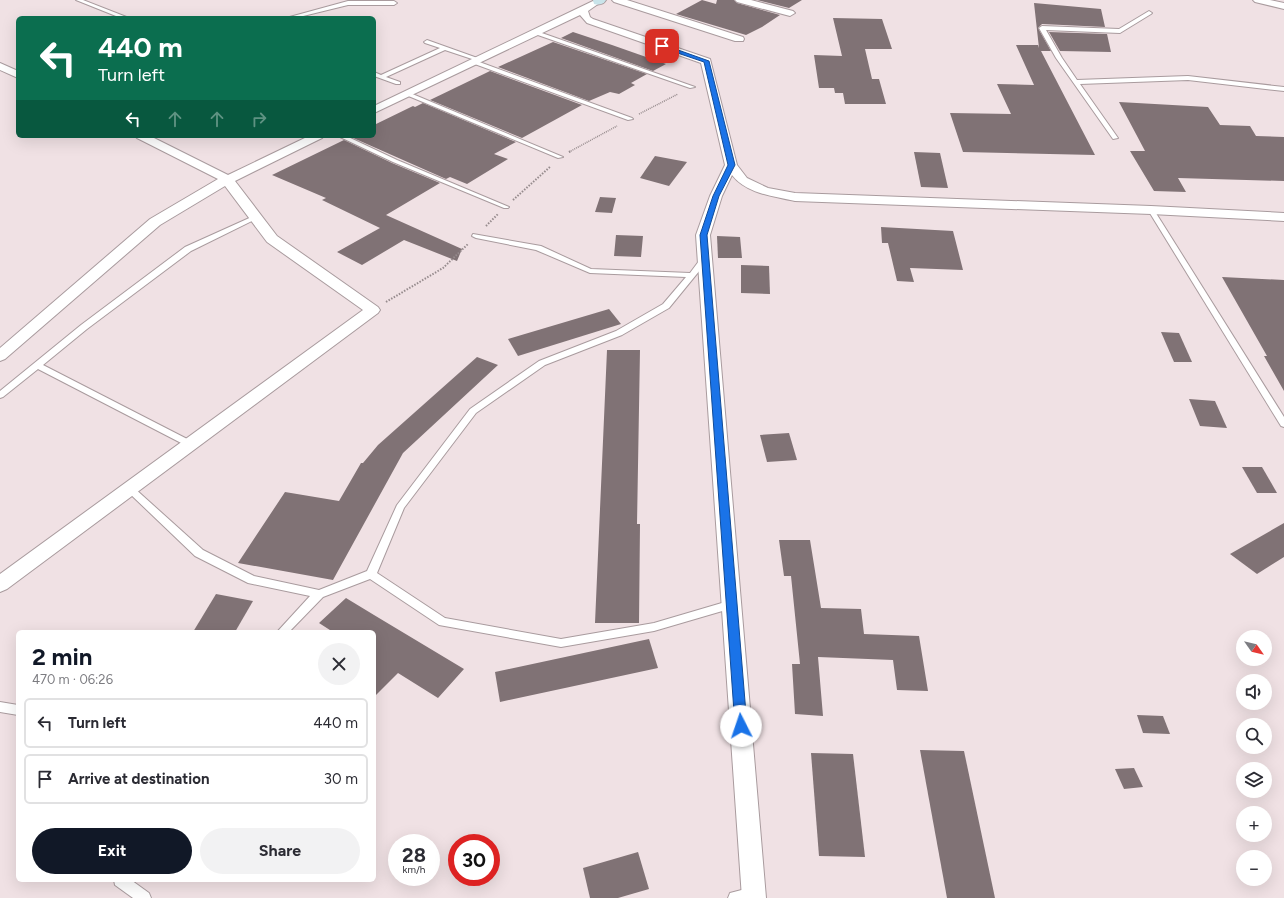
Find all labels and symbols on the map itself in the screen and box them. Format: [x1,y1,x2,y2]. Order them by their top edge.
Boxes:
pin [645,29,679,63]
north arrow [1236,630,1272,666]
position arrow [720,705,762,747]
speed limit sign: 30 [448,834,500,886]

